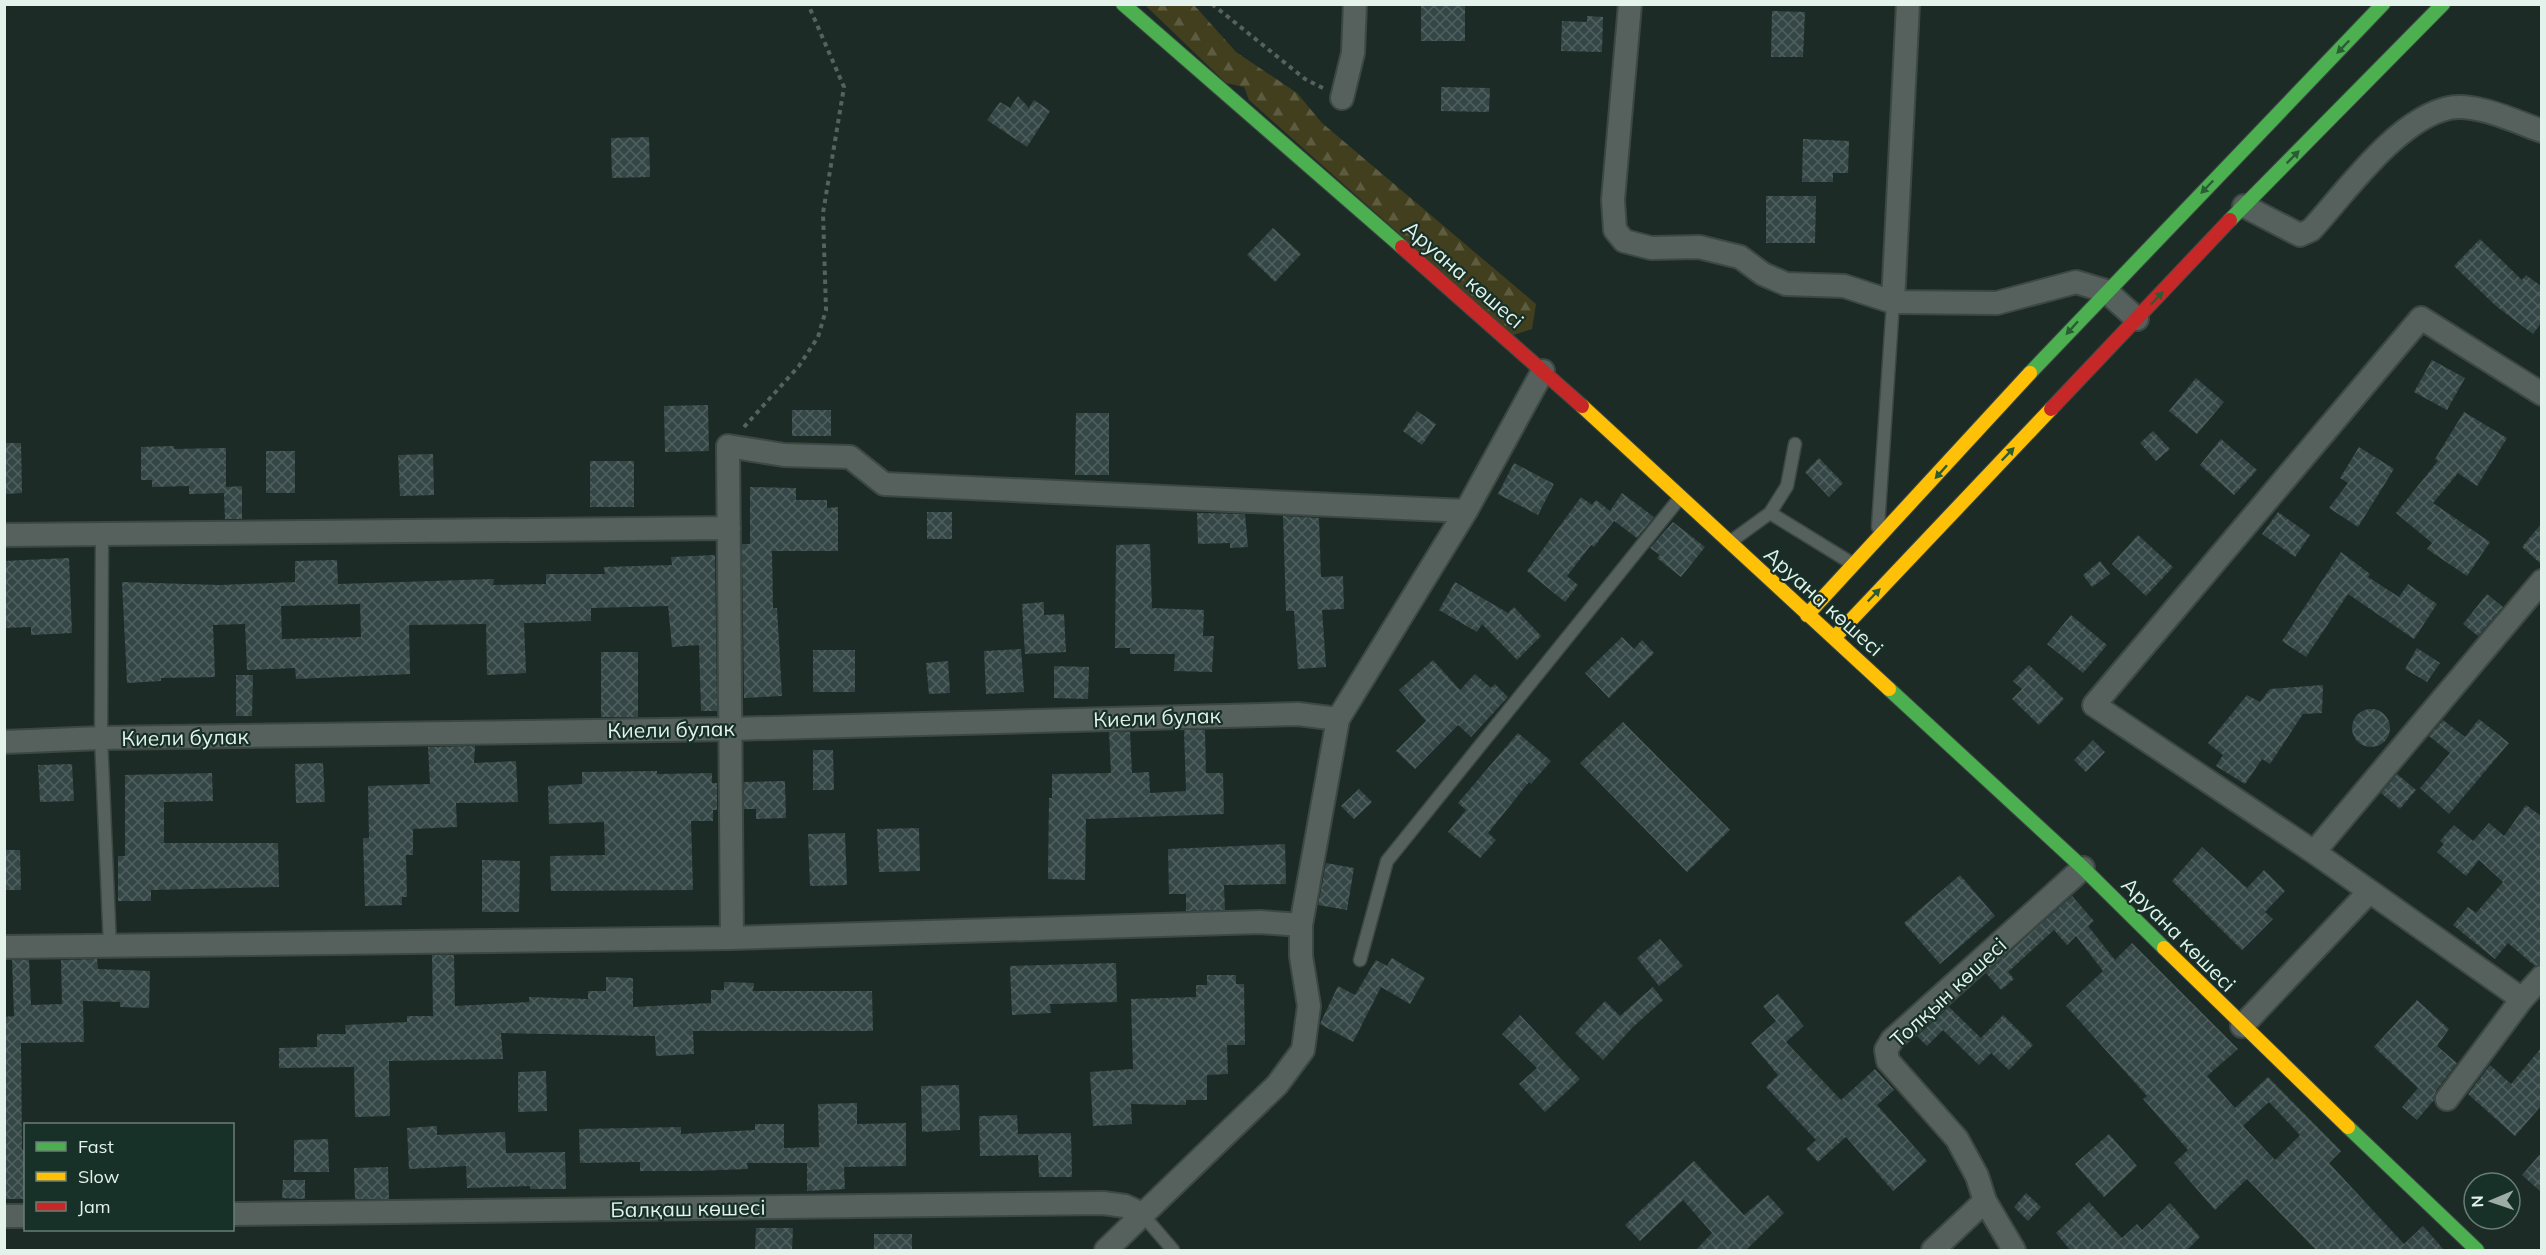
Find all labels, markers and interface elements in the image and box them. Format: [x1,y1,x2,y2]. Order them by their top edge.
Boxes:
one-way arrow [2336,39,2350,53]
one-way arrow [2285,151,2299,165]
one-way arrow [2200,179,2214,194]
street label: Аруана көшесі [1398,215,1530,333]
one-way arrow [2150,291,2164,305]
one-way arrow [2066,320,2079,335]
one-way arrow [2001,447,2015,461]
one-way arrow [1935,464,1948,479]
street label: Аруана көшесі [1759,541,1889,661]
one-way arrow [1867,588,1881,603]
street label: Киели булак [1093,702,1222,732]
street label: Киели булак [607,715,736,743]
street label: Киели булак [121,723,250,751]
street label: Аруана көшесі [2116,871,2242,997]
street label: Толқын көшесі [1885,932,2011,1052]
legend [24,1123,234,1231]
text: Fast [78,1135,114,1158]
text: Slow [78,1165,120,1188]
north arrow [2462,1171,2522,1231]
street label: Балқаш көшесі [610,1194,766,1222]
text: Jam [78,1195,111,1218]
text: N [2467,1195,2487,1208]

